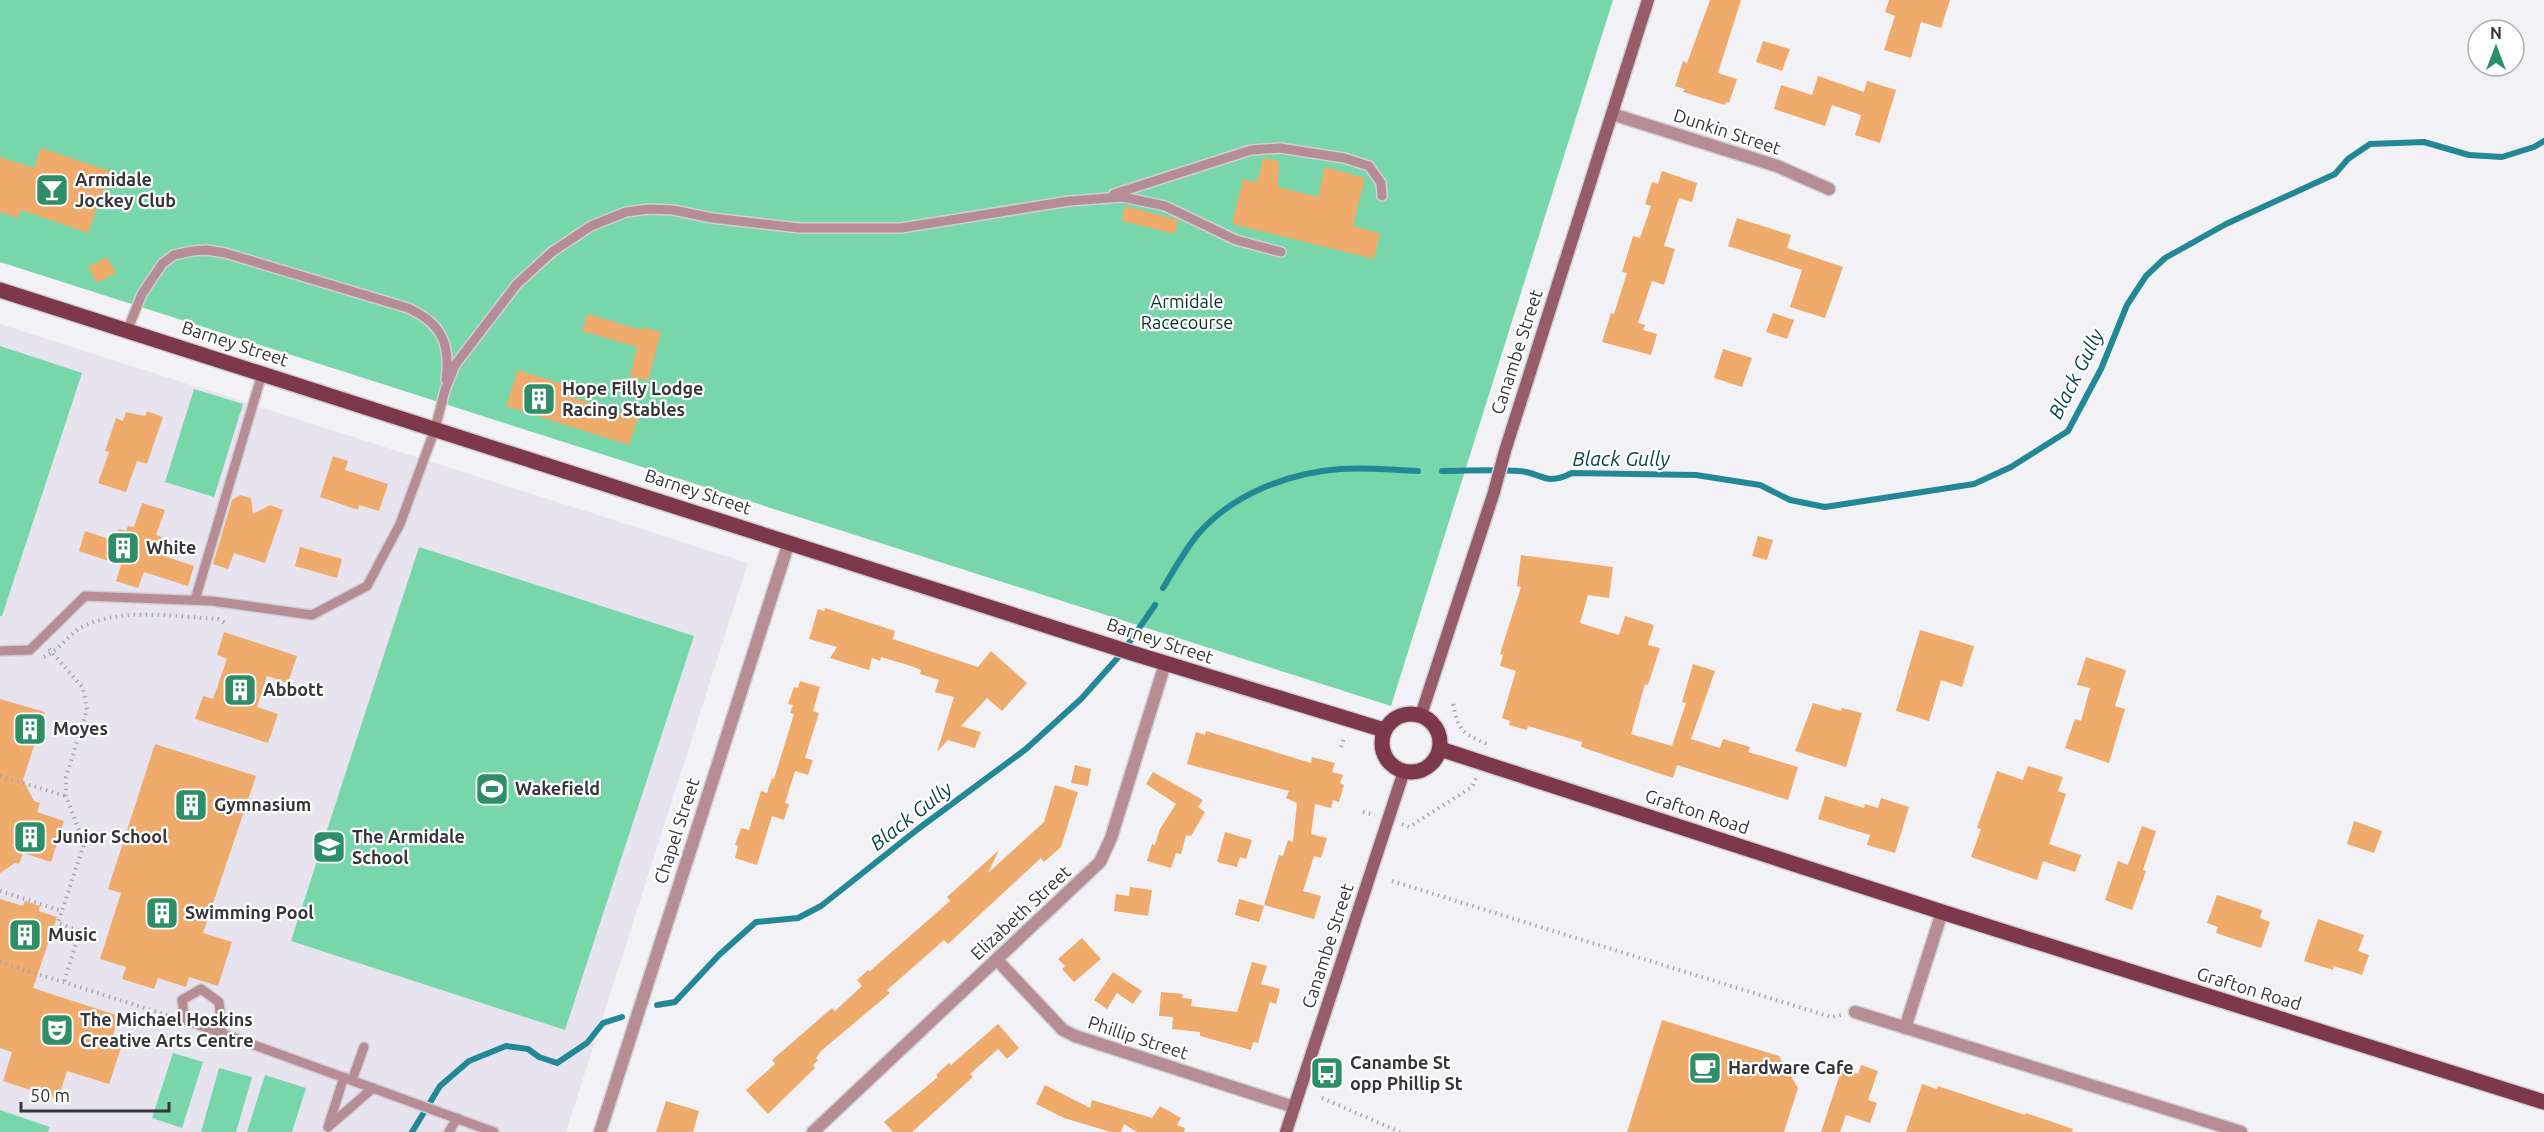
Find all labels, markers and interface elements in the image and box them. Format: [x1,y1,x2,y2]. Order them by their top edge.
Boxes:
north arrow [2466,18,2526,78]
text: N [2490,24,2502,42]
street label: Dunkin Street [1671,104,1783,158]
place label: Armidale Jockey Club [75,169,176,210]
bar icon: Armidale Jockey Club [34,172,70,208]
street label: Canambe Street [1486,287,1546,417]
park label: Armidale Racecourse [1141,291,1233,332]
street label: Barney Street [180,316,291,370]
water label: Black Gully [2043,325,2108,422]
place label: Hope Filly Lodge Racing Stables [562,378,704,419]
building icon: Hope Filly Lodge Racing Stables [521,381,557,417]
water label: Black Gully [1572,447,1670,470]
street label: Barney Street [643,464,754,518]
building icon: White [105,530,141,566]
place label: White [146,537,196,557]
street label: Barney Street [1105,613,1216,667]
building icon: Abbott [222,672,258,708]
place label: Abbott [263,679,324,699]
building icon: Moyes [12,711,48,747]
place label: Moyes [53,718,108,738]
sports icon: Wakefield [474,771,510,807]
street label: Chapel Street [650,775,703,886]
water label: Black Gully [865,776,957,855]
place label: Wakefield [515,778,600,798]
street label: Grafton Road [1643,785,1752,837]
building icon: Gymnasium [173,787,209,823]
place label: Gymnasium [214,794,311,814]
building icon: Junior School [12,819,48,855]
place label: Junior School [53,826,168,846]
place label: The Armidale School [352,826,465,867]
school or university icon: The Armidale School [311,829,347,865]
street label: Elizabeth Street [966,861,1074,964]
street label: Canambe Street [1297,881,1357,1011]
building icon: Swimming Pool [144,895,180,931]
place label: Swimming Pool [185,902,314,922]
building icon: Music [7,917,43,953]
place label: Music [48,924,97,944]
street label: Grafton Road [2195,963,2304,1013]
place label: The Michael Hoskins Creative Arts Centre [80,1009,254,1050]
street label: Phillip Street [1086,1011,1191,1063]
theatre icon: The Michael Hoskins Creative Arts Centre [39,1012,75,1048]
cafe icon: Hardware Cafe [1687,1050,1723,1086]
place label: Canambe St opp Phillip St [1350,1052,1463,1093]
bus stop icon: Canambe St opp Phillip St [1309,1055,1345,1091]
place label: Hardware Cafe [1728,1057,1854,1077]
scale bar [21,1075,170,1113]
text: 50 m [30,1085,70,1105]

